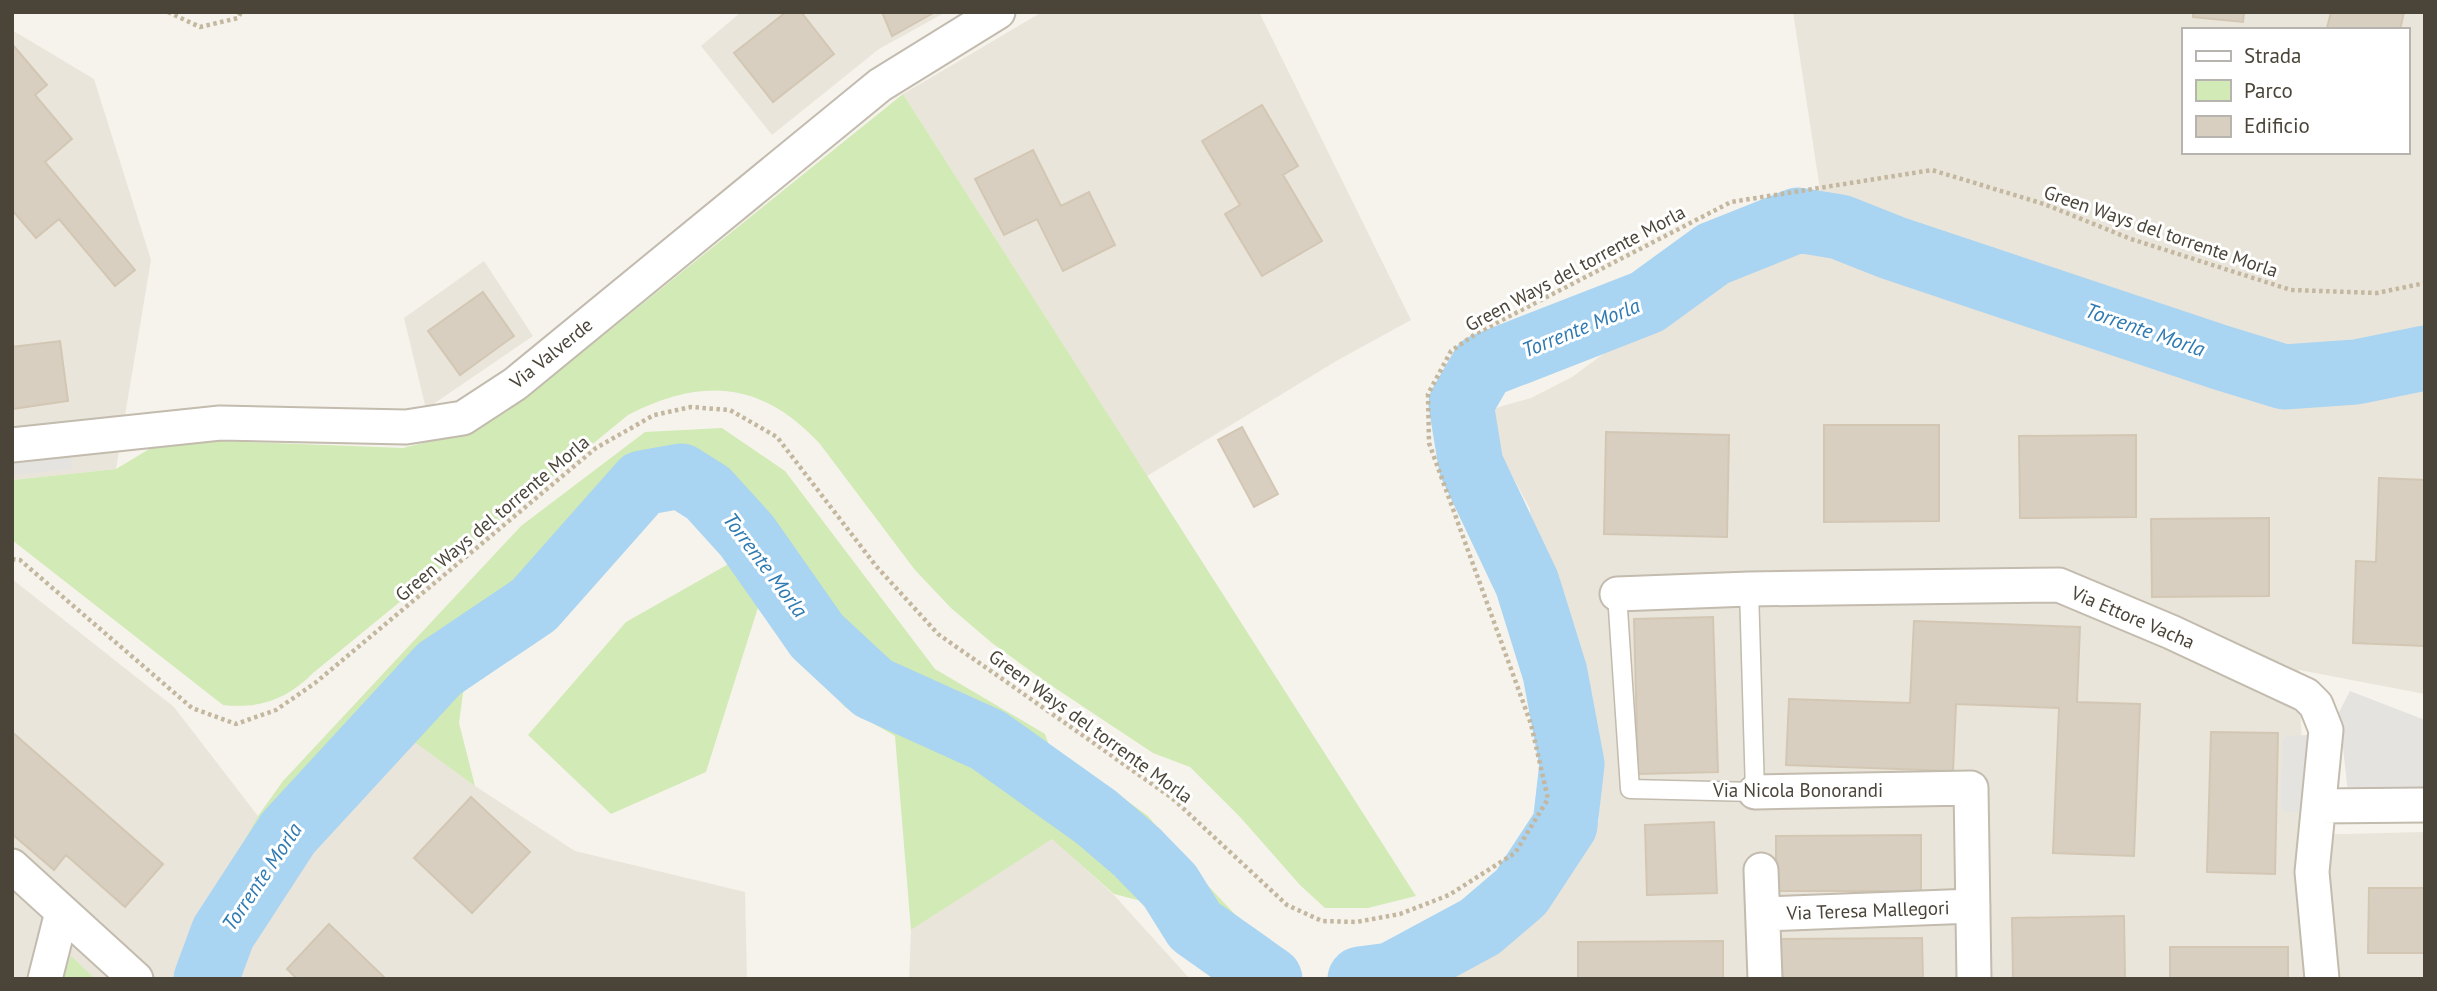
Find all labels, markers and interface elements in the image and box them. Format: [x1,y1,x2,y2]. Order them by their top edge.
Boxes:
legend [2182,28,2409,154]
text: Strada [2244,42,2302,69]
text: Parco [2244,77,2293,104]
text: Edificio [2244,112,2310,139]
street label: Green Ways del torrente Morla [2041,180,2281,282]
street label: Green Ways del torrente Morla [1461,200,1689,336]
water label: Torrente Morla [1518,291,1644,363]
water label: Torrente Morla [2082,296,2209,363]
street label: Via Valverde [504,312,597,394]
street label: Green Ways del torrente Morla [390,430,594,606]
water label: Torrente Morla [717,507,814,623]
street label: Via Ettore Vacha [2067,580,2198,654]
street label: Green Ways del torrente Morla [984,644,1198,808]
street label: Via Nicola Bonorandi [1712,778,1883,802]
water label: Torrente Morla [216,817,308,936]
street label: Via Teresa Mallegori [1785,895,1950,925]

